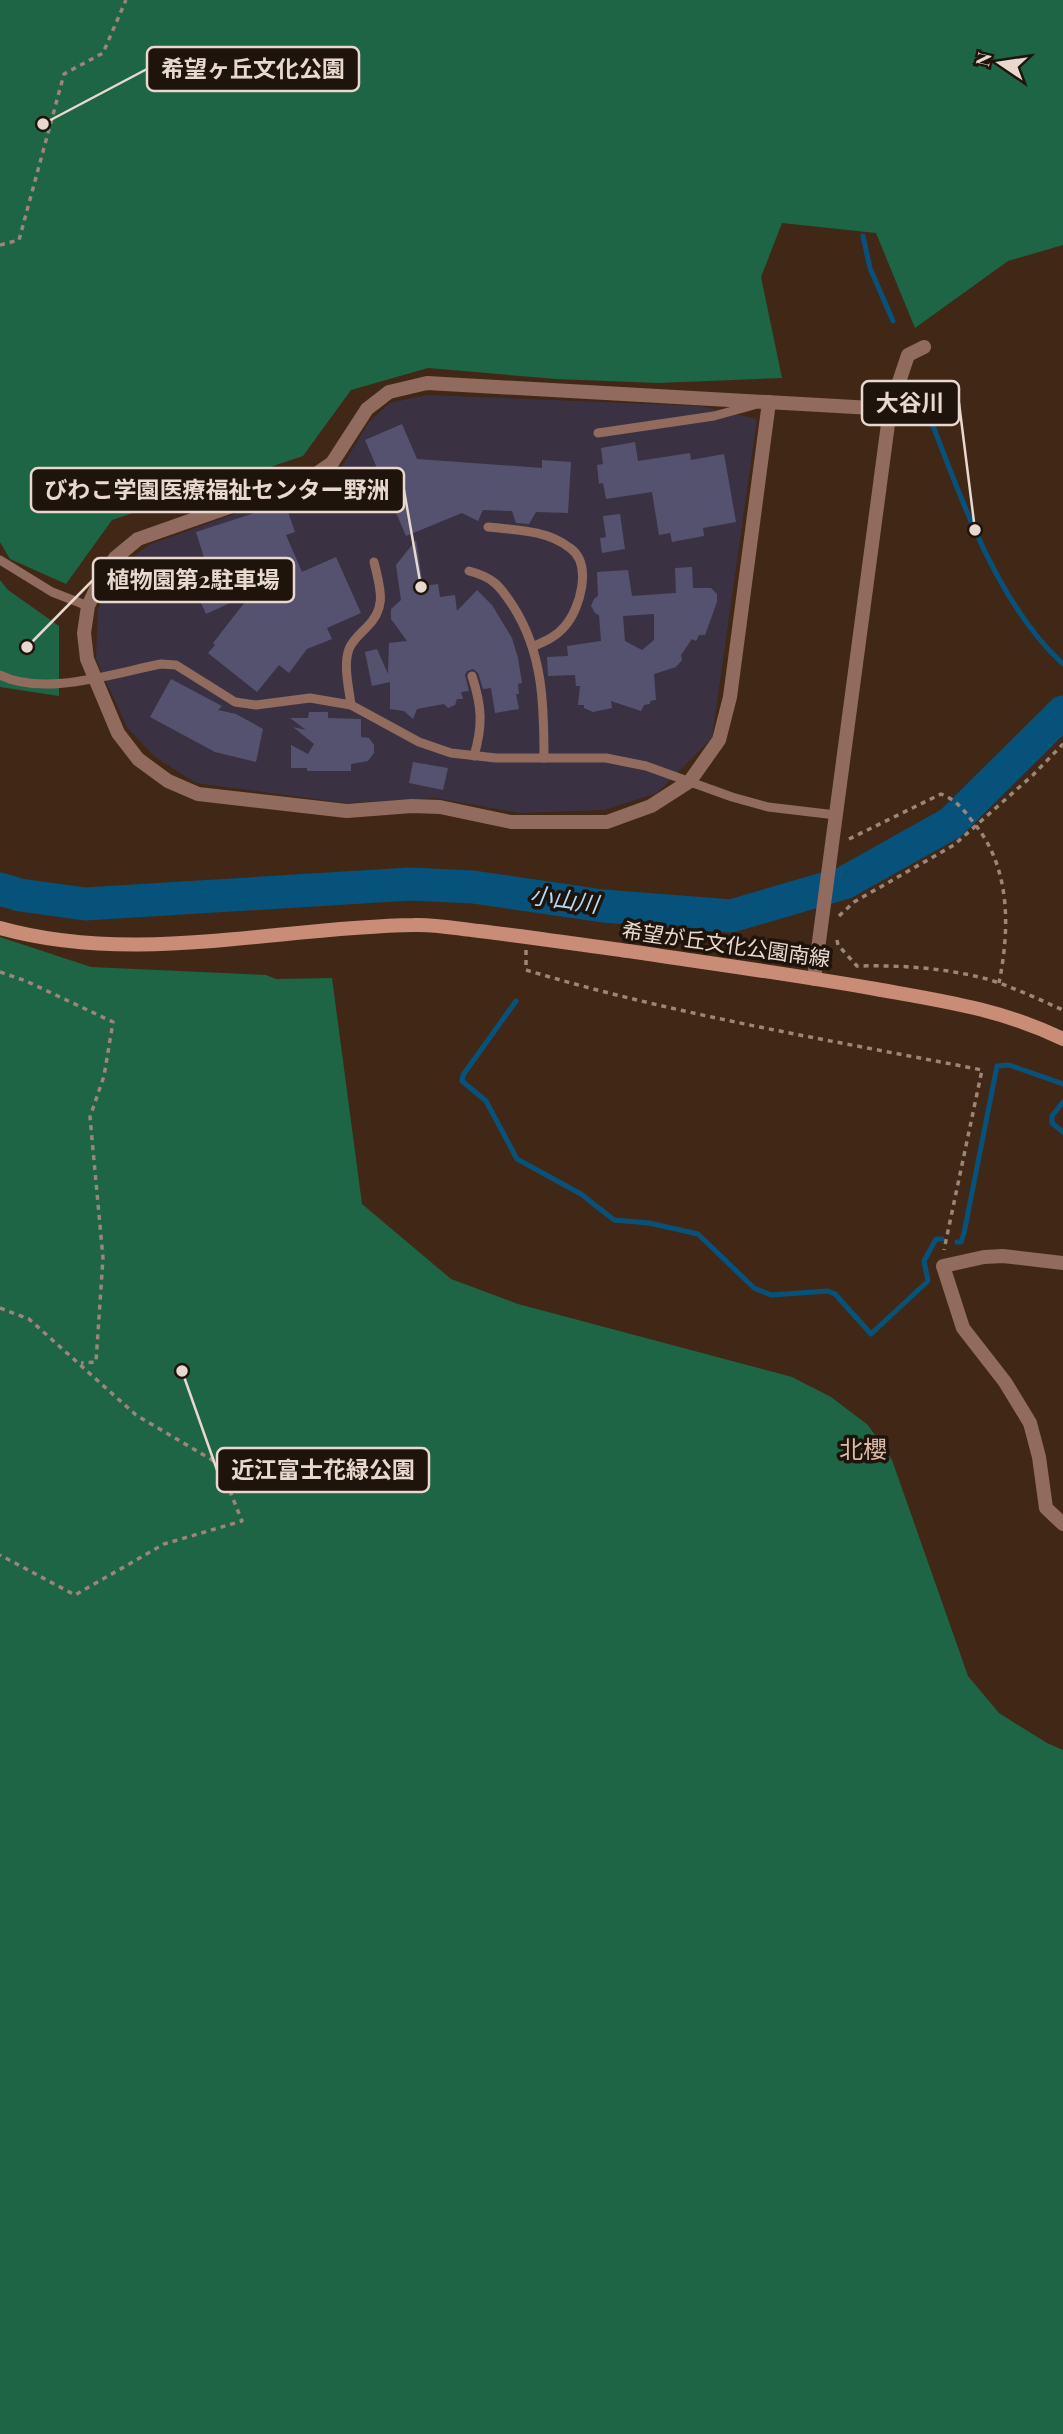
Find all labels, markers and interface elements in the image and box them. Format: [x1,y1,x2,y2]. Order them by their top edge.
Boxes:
north arrow [965,28,1035,98]
callout: 希望ヶ丘文化公園 [147,47,359,91]
text: N [968,49,997,69]
text: 希望ヶ丘文化公園 [161,52,345,83]
callout: 大谷川 [862,381,959,425]
text: 大谷川 [876,386,945,417]
callout: びわこ学園医療福祉センター野洲 [31,468,404,512]
text: びわこ学園医療福祉センター野洲 [45,473,390,504]
callout: 植物園第2駐車場 [93,558,294,602]
text: 植物園第2駐車場 [106,563,280,594]
water label: 小山川 [528,878,604,919]
street label: 希望が丘文化公園南線 [620,915,832,971]
district label: 北櫻 [839,1432,887,1464]
callout: 近江富士花緑公園 [217,1448,429,1492]
text: 近江富士花緑公園 [231,1453,415,1484]

